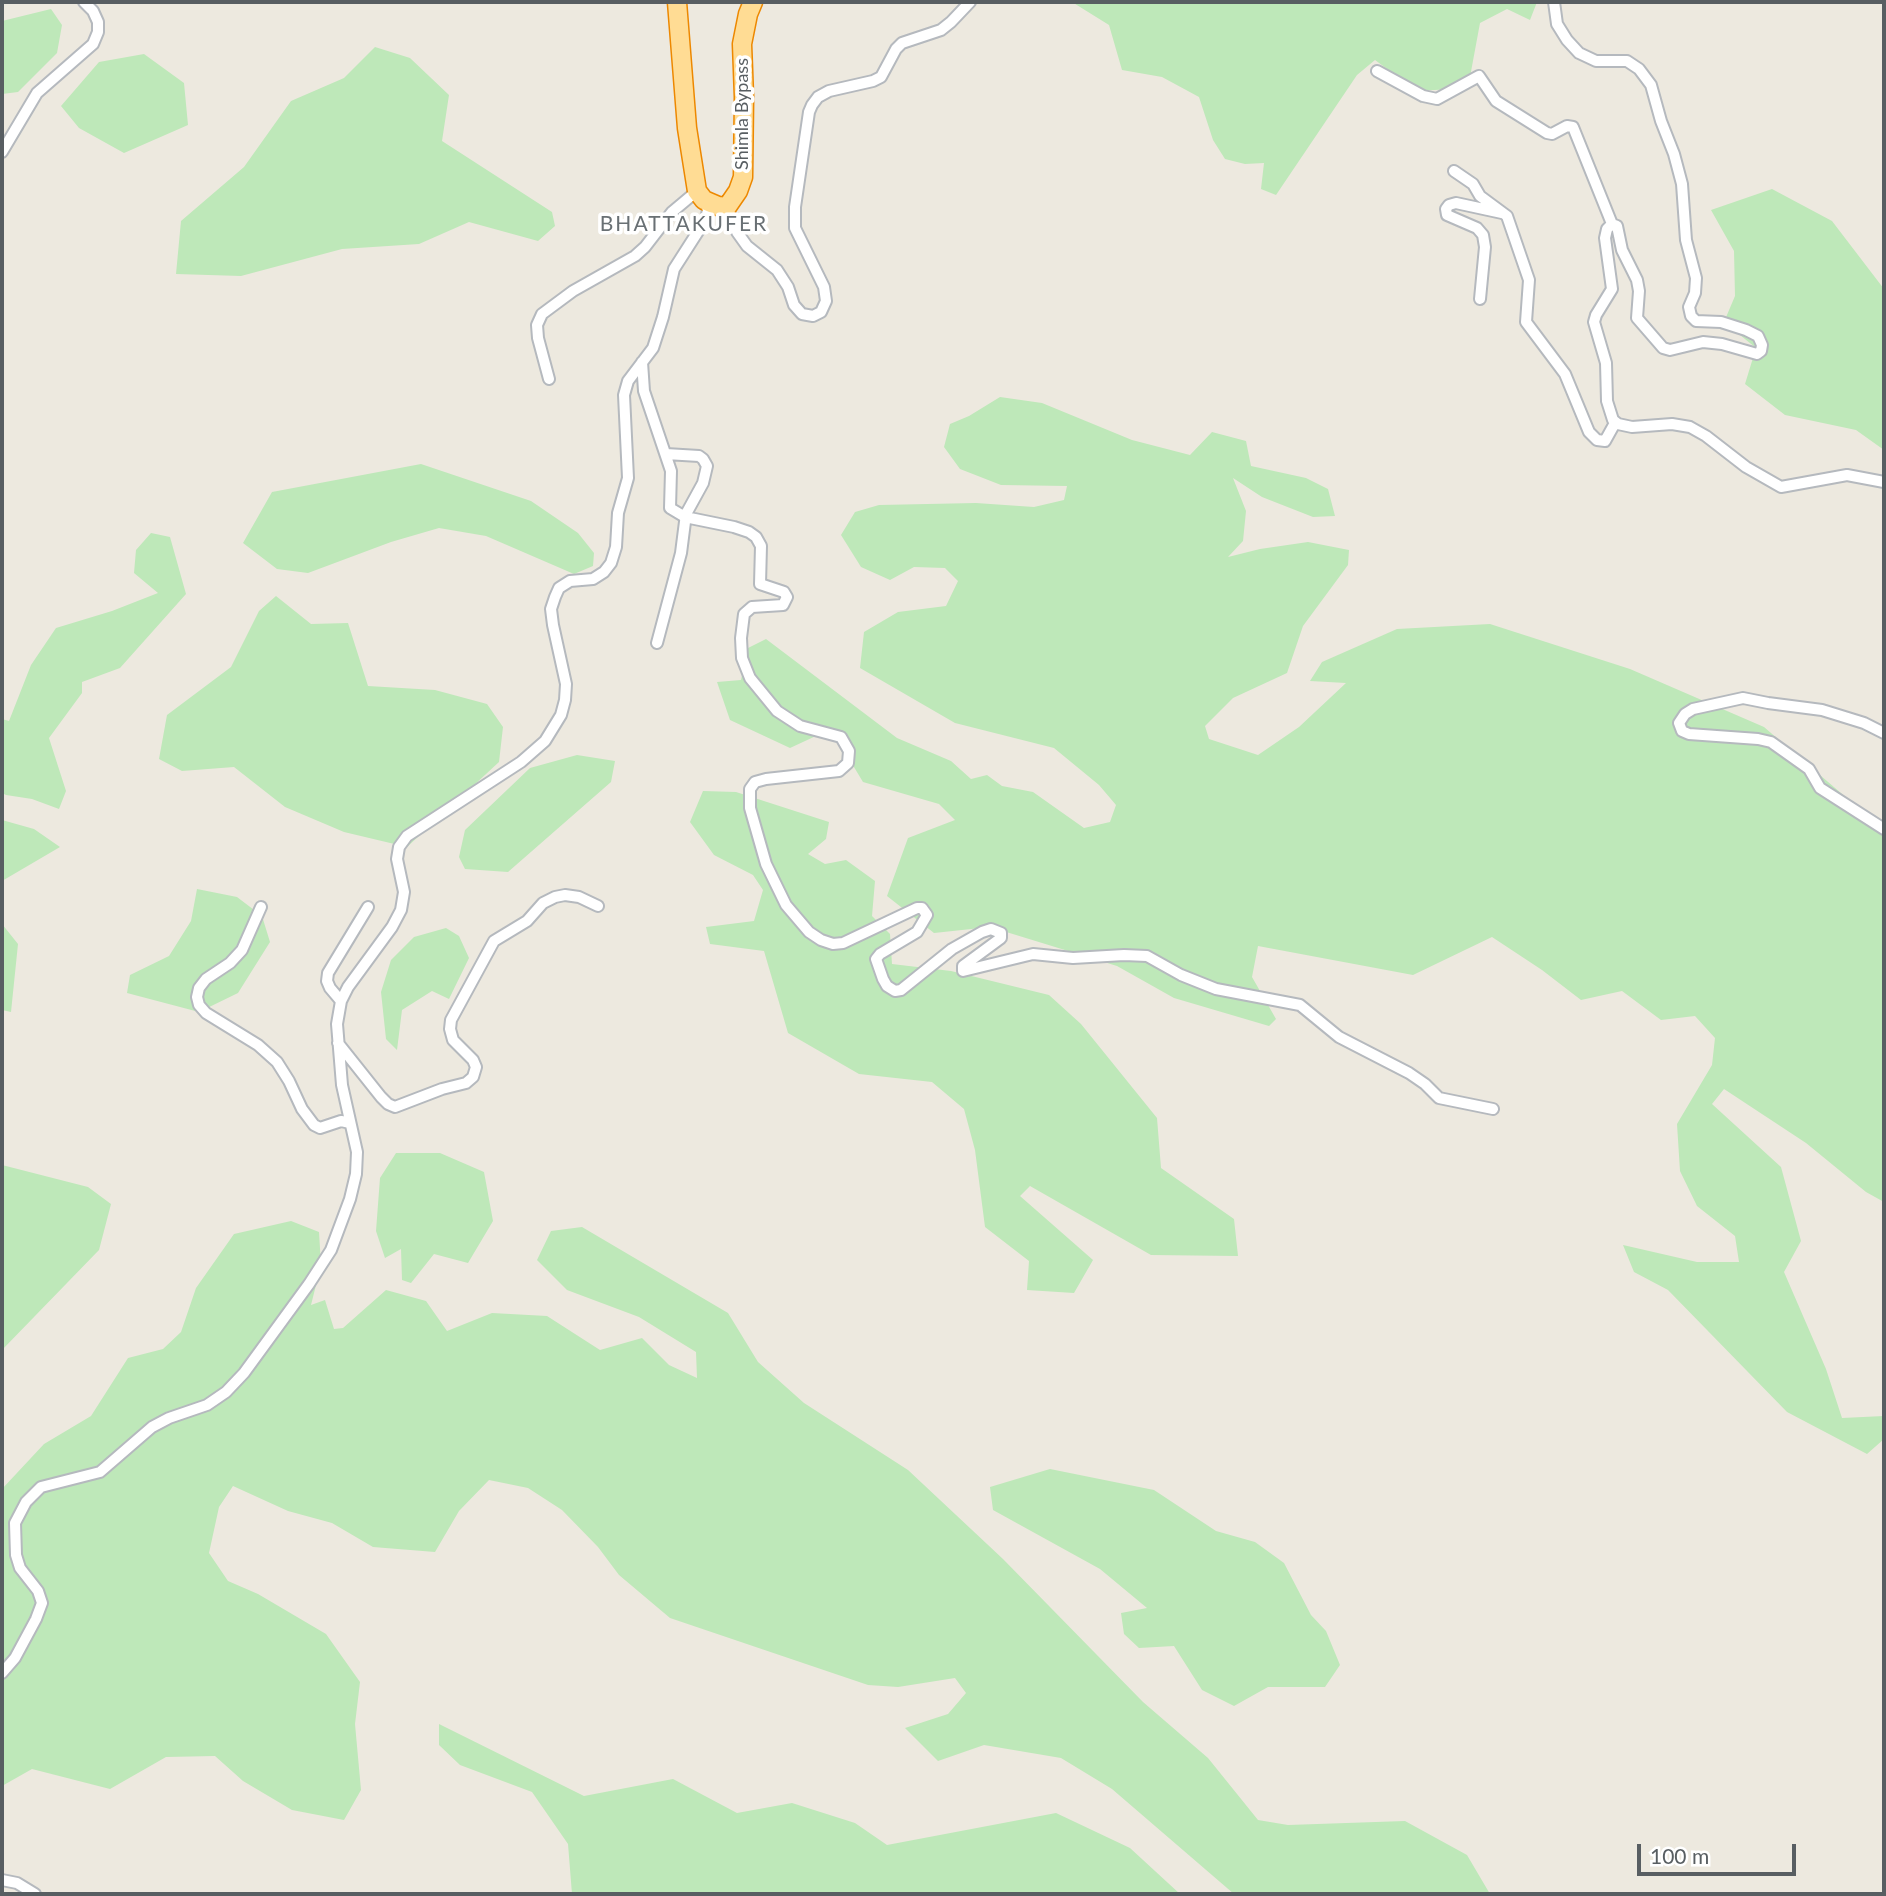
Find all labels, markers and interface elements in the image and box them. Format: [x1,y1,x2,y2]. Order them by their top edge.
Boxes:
street label: Shimla Bypass [731,58,753,170]
district label: BHATTAKUFER [601,211,767,237]
scale bar [1641,1829,1800,1873]
text: 100 m [1650,1843,1709,1868]

